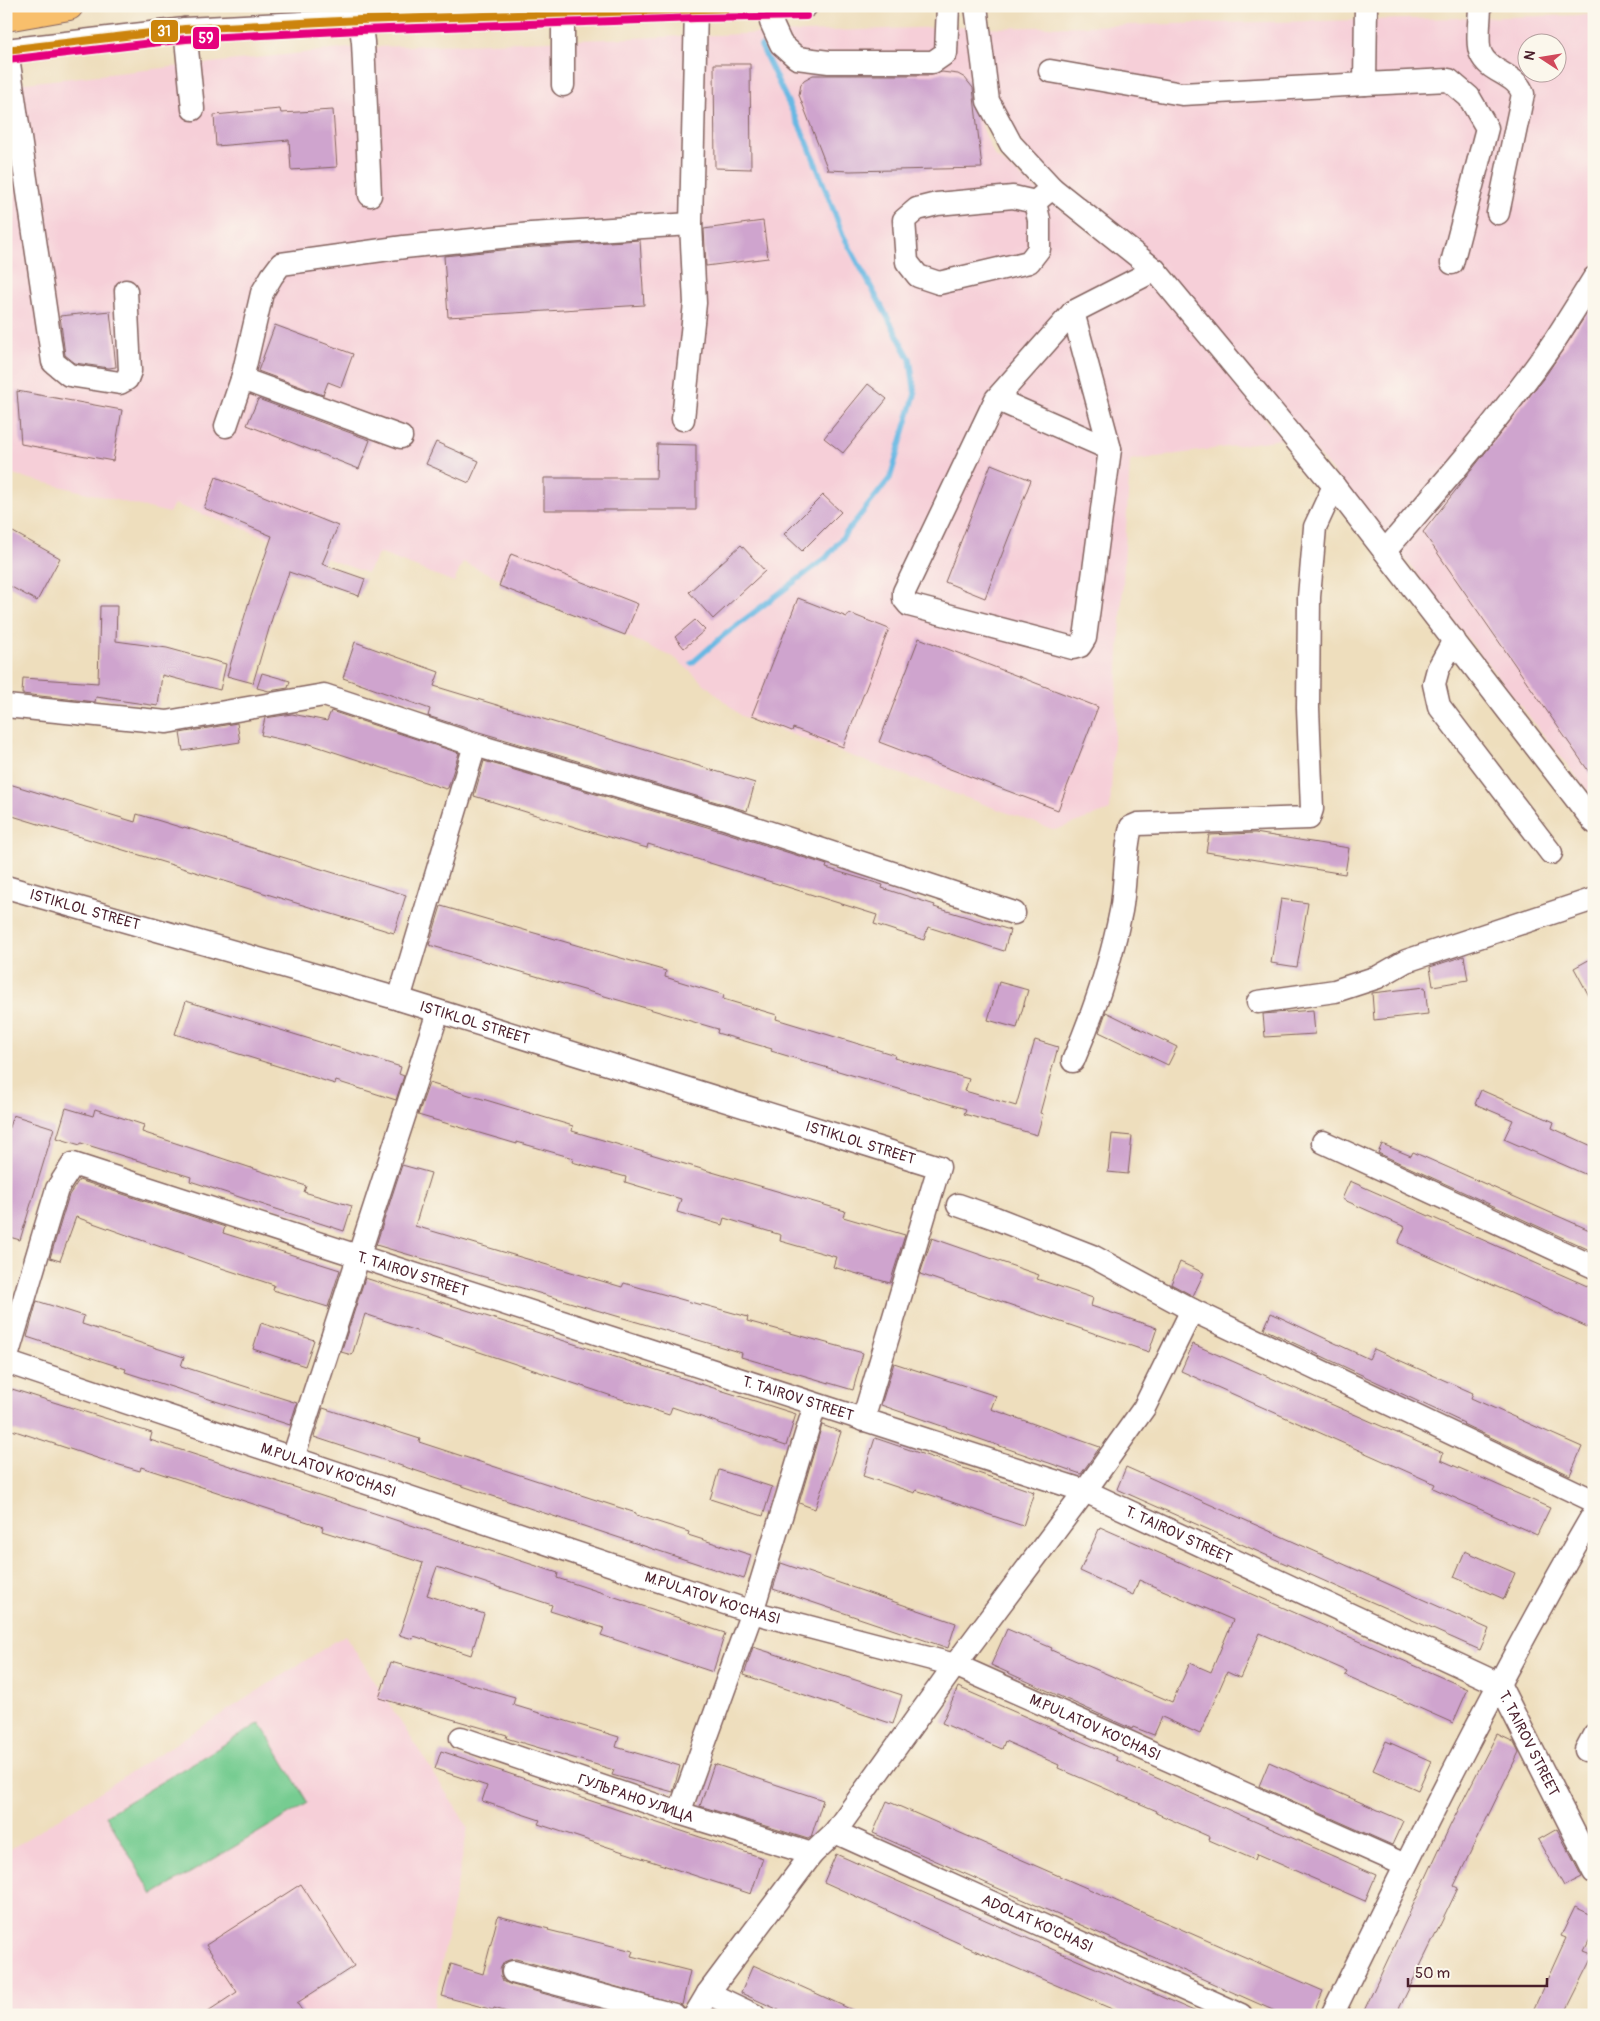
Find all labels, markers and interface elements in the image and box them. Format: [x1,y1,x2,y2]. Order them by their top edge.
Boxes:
line badge: 31 [150,19,179,43]
text: 31 [157,23,171,40]
line badge: 59 [192,26,220,50]
text: 59 [199,30,213,47]
north arrow [1518,32,1568,82]
text: N [1520,49,1539,62]
street label: ISTIKLOL STREET [27,885,142,934]
street label: ISTIKLOL STREET [417,997,532,1049]
street label: ISTIKLOL STREET [803,1117,918,1169]
street label: T. TAIROV STREET [355,1247,471,1301]
street label: T. TAIROV STREET [740,1371,856,1425]
street label: M.PULATOV KO'CHASI [258,1439,399,1502]
street label: T. TAIROV STREET [1122,1502,1235,1568]
street label: M.PULATOV KO'CHASI [642,1567,782,1629]
street label: T. TAIROV STREET [1494,1687,1564,1799]
street label: M.PULATOV KO'CHASI [1027,1690,1164,1765]
street label: ГУЛЬРАНО УЛИЦА [576,1769,696,1827]
street label: ADOLAT KO'CHASI [979,1890,1096,1957]
scale bar [1408,1956,1546,1988]
text: 50 m [1415,1964,1450,1983]

